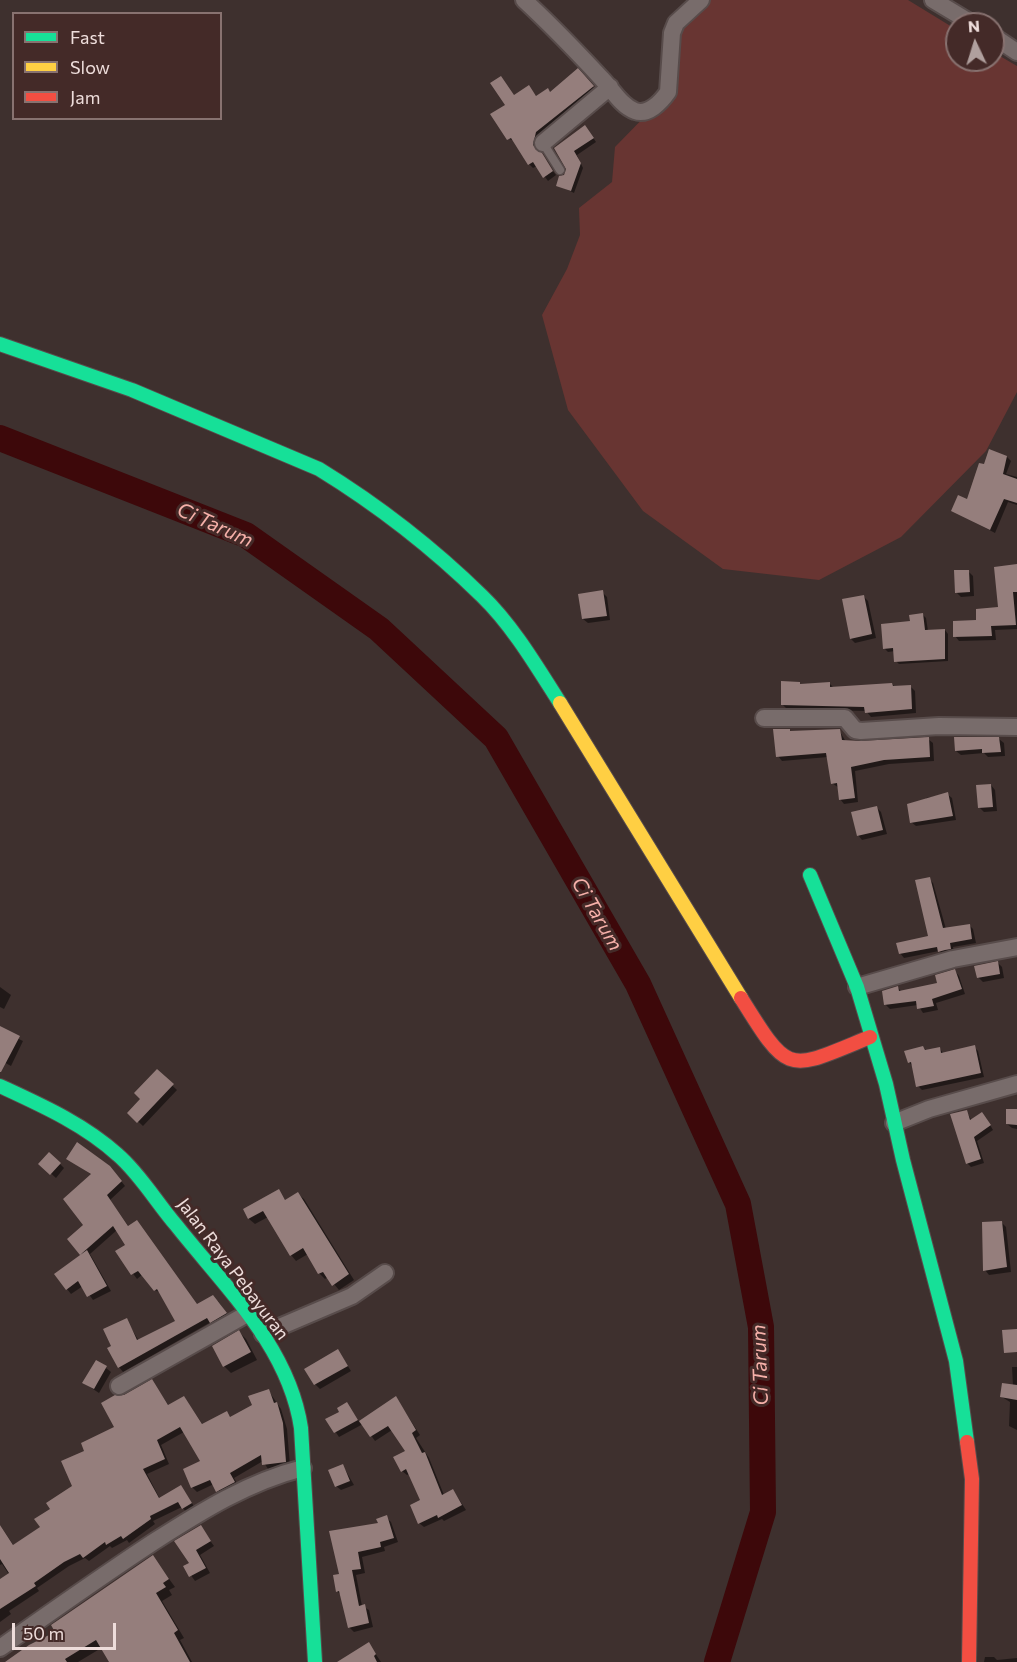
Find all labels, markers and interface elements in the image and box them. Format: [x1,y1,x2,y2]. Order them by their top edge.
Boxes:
legend [12,12,222,120]
north arrow [945,12,1005,72]
text: N [967,16,980,35]
text: Fast [70,26,105,48]
text: Slow [70,56,110,78]
text: Jam [70,86,100,108]
water label: Ci Tarum [173,498,257,552]
water label: Ci Tarum [566,873,628,955]
street label: Jalan Raya Pebayuran [173,1194,293,1344]
water label: Ci Tarum [747,1324,773,1406]
scale bar [15,1611,118,1649]
text: 50 m [23,1622,64,1644]

